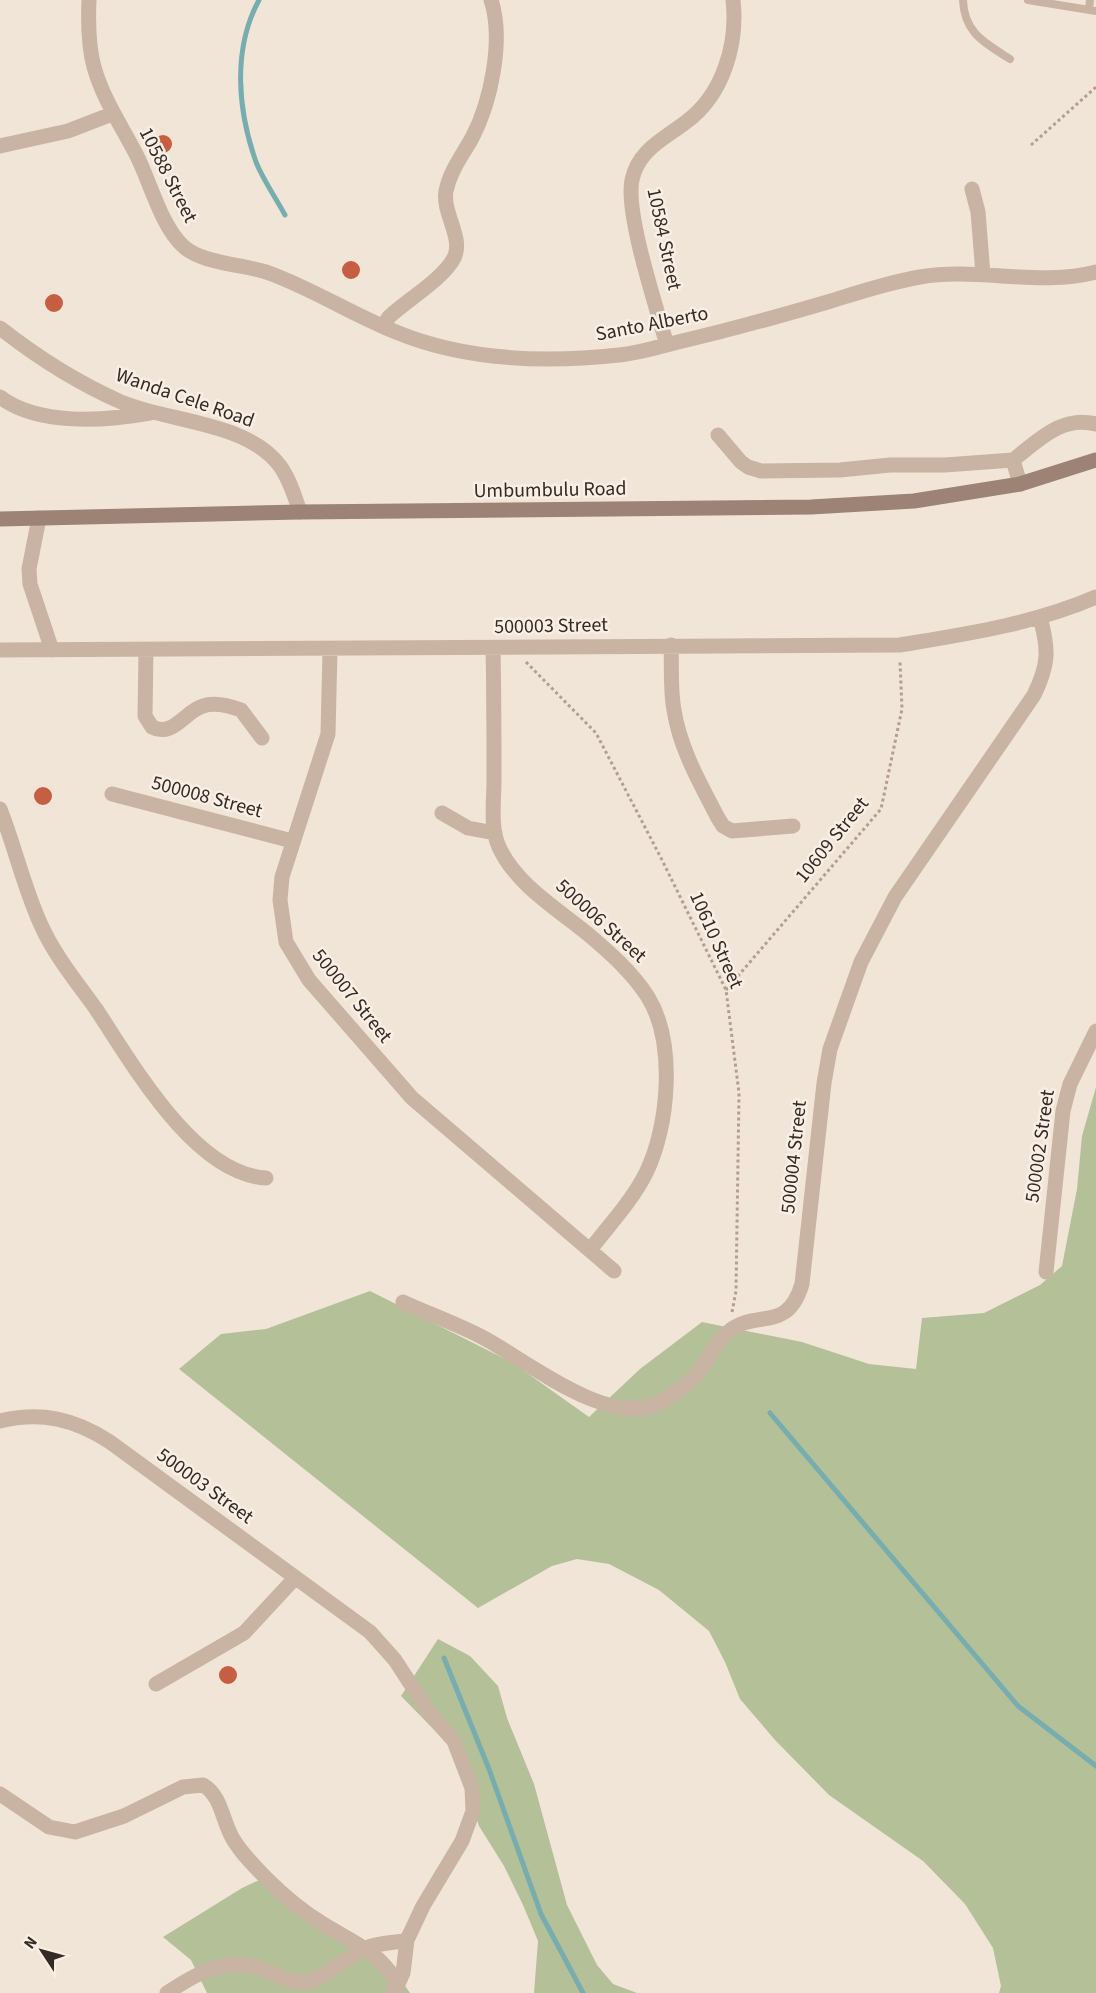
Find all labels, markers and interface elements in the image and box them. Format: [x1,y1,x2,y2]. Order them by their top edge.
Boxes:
street label: 10588 Street [132,122,204,228]
street label: 10584 Street [640,185,689,293]
street label: Santo Alberto [593,299,711,349]
street label: Wanda Cele Road [112,361,258,435]
street label: Umbumbulu Road [473,475,627,505]
street label: 500003 Street [494,611,608,641]
street label: 500008 Street [148,769,266,825]
street label: 10609 Street [788,791,876,889]
street label: 500006 Street [549,873,653,970]
street label: 10610 Street [682,887,750,993]
street label: 500007 Street [305,943,399,1049]
street label: 500002 Street [1018,1087,1062,1204]
street label: 500004 Street [774,1099,814,1215]
street label: 500003 Street [151,1441,259,1531]
north arrow [12,1921,72,1981]
text: N [19,1932,43,1954]

